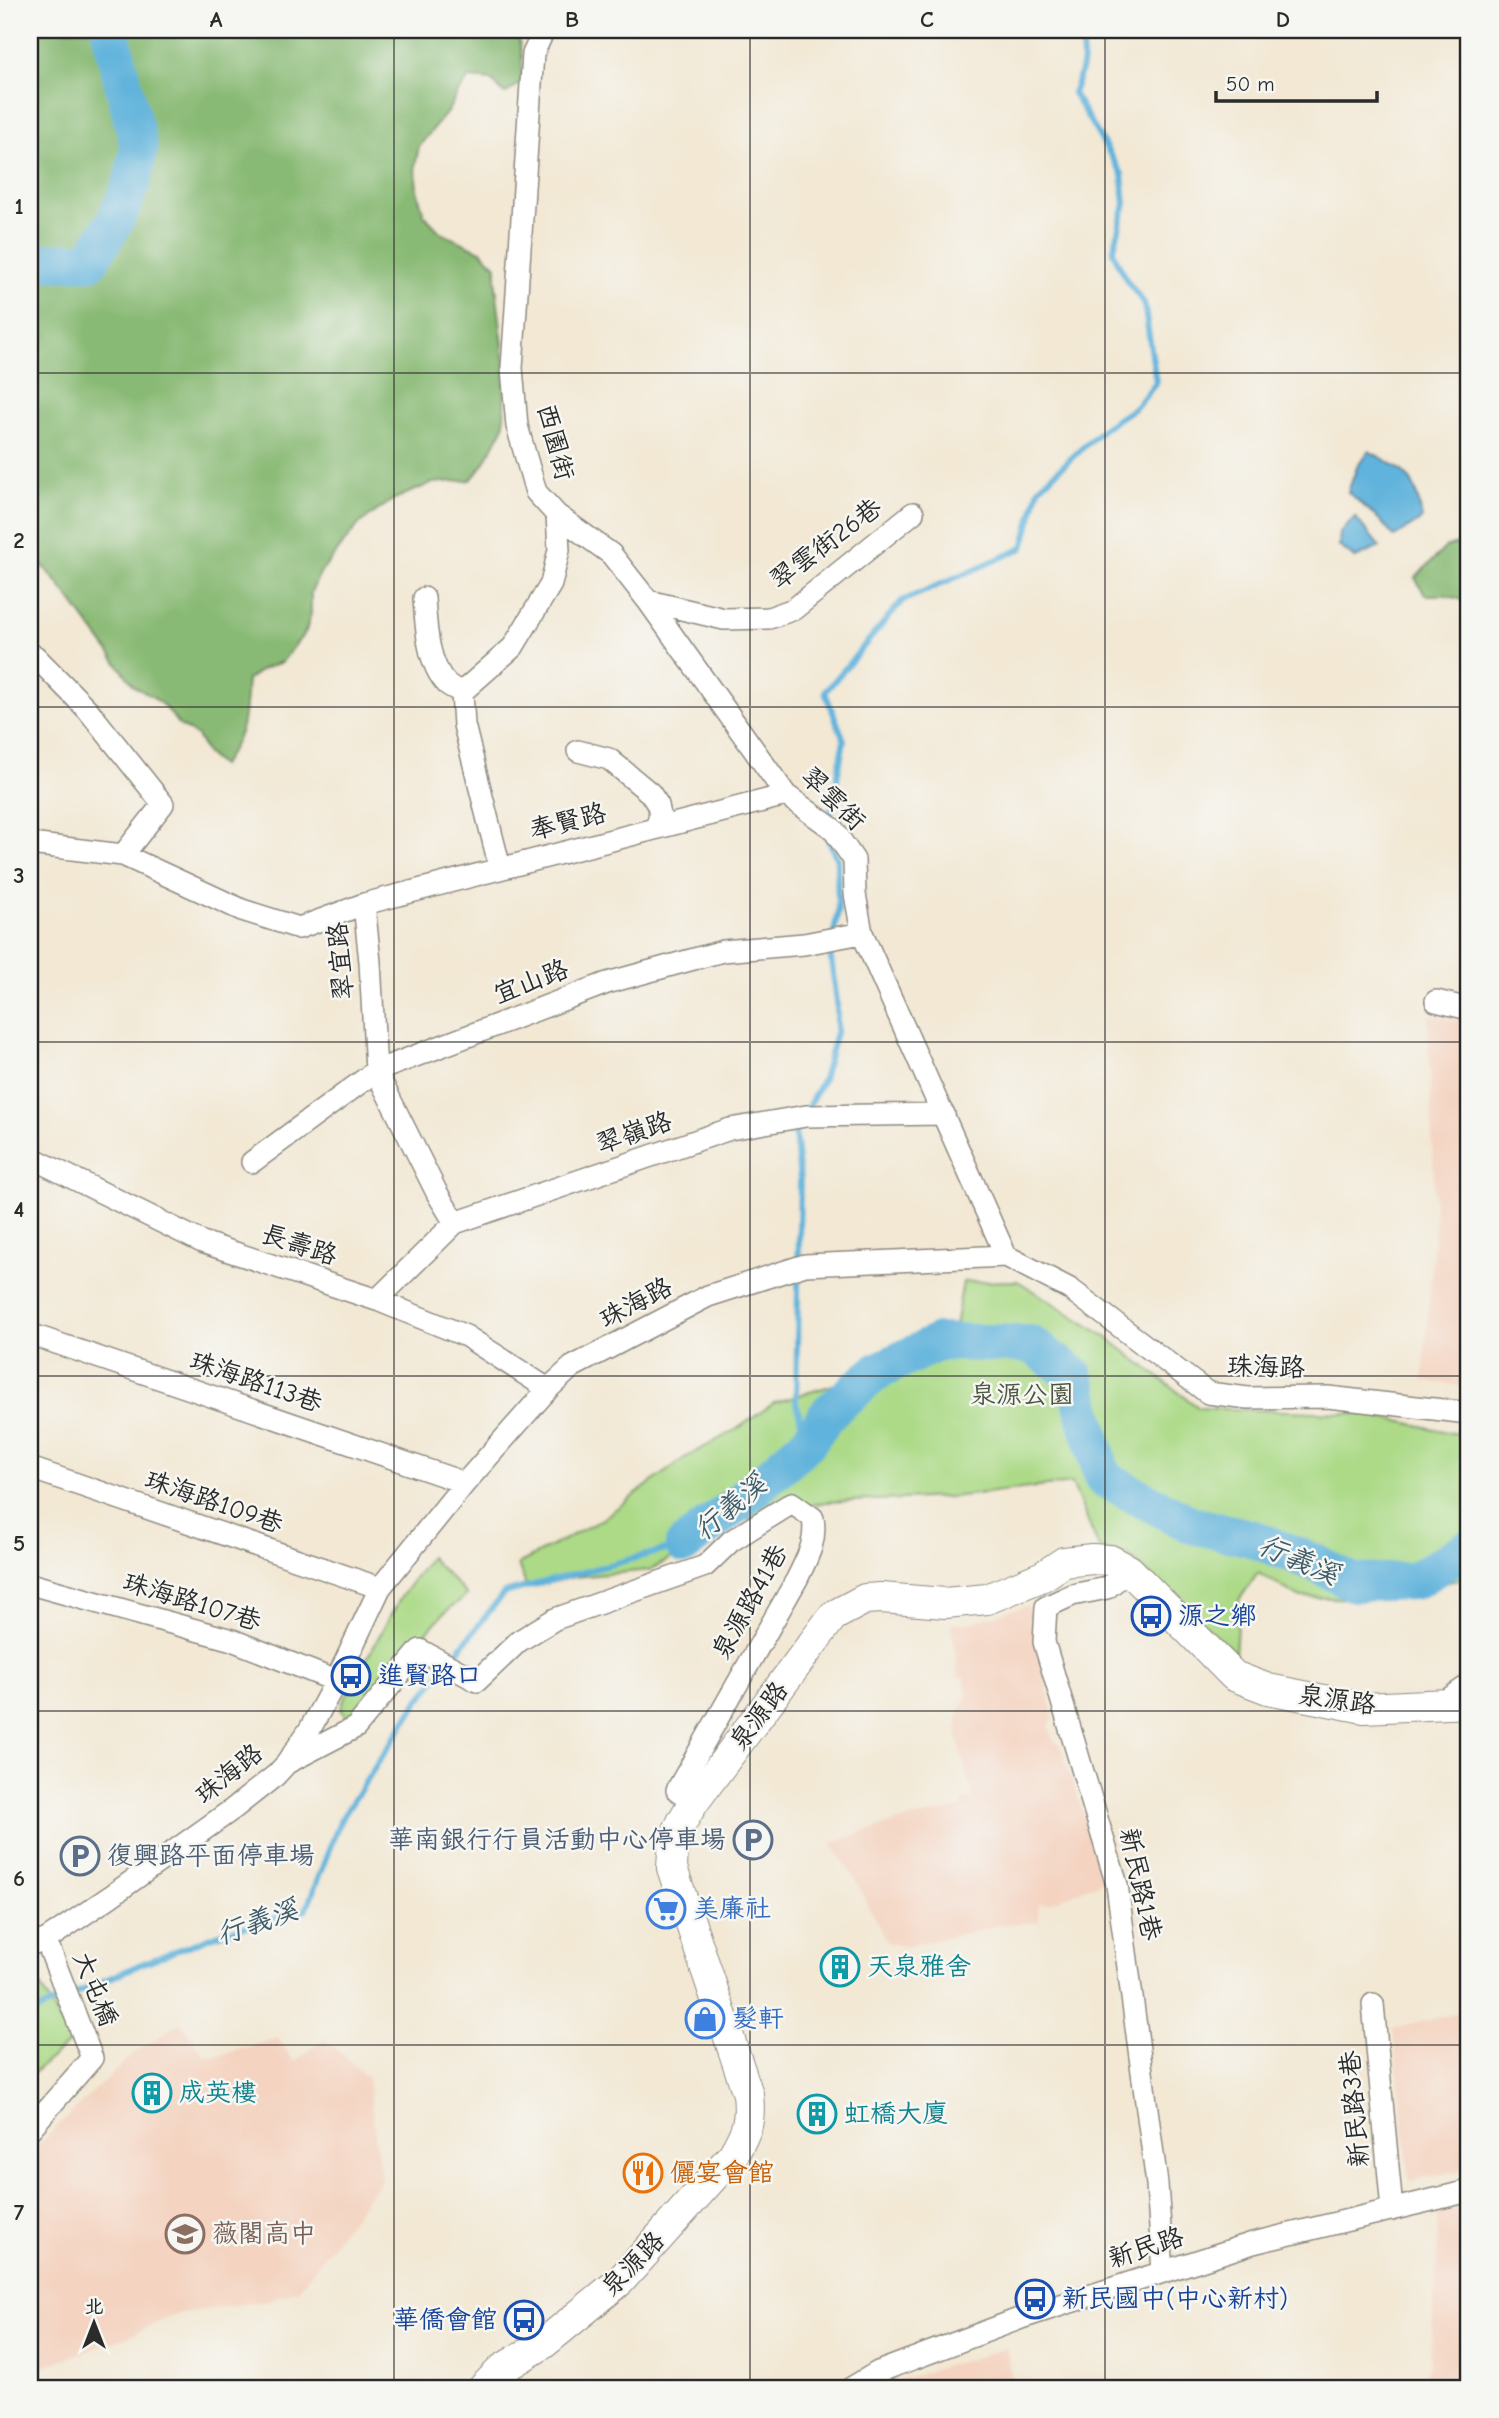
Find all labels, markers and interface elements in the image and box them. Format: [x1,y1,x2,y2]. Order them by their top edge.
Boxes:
text: A [210,6,223,33]
text: B [565,6,579,33]
text: C [920,6,934,33]
text: D [1276,6,1290,33]
scale bar [1216,60,1376,104]
text: 50 m [1226,72,1275,96]
text: 1 [14,193,24,220]
street label: 西園街 [530,400,580,484]
street label: 翠雲街26巷 [764,492,888,596]
text: 2 [13,527,25,554]
street label: 翠雲街 [795,761,871,837]
street label: 奉賢路 [527,798,609,846]
text: 3 [13,862,25,889]
street label: 翠宜路 [323,921,359,1001]
street label: 宜山路 [489,954,573,1010]
street label: 翠嶺路 [592,1106,676,1160]
text: 4 [14,1196,25,1223]
street label: 長壽路 [257,1219,341,1271]
street label: 珠海路 [595,1271,677,1335]
street label: 珠海路113巷 [186,1345,326,1419]
street label: 珠海路 [1226,1351,1306,1383]
park label: 泉源公園 [970,1380,1074,1410]
street label: 珠海路109巷 [141,1464,287,1540]
water label: 行義溪 [688,1466,774,1546]
water label: 行義溪 [1254,1529,1346,1592]
text: 5 [13,1530,25,1557]
street label: 泉源路41巷 [706,1539,794,1665]
street label: 珠海路107巷 [120,1567,264,1637]
bus stop icon: 源之鄉 [1130,1595,1172,1637]
place label: 源之鄉 [1178,1601,1256,1631]
bus stop icon: 進賢路口 [330,1655,372,1697]
place label: 進賢路口 [378,1661,482,1691]
street label: 泉源路 [724,1676,794,1756]
street label: 泉源路 [1296,1680,1378,1720]
street label: 珠海路 [189,1738,269,1810]
parking icon: 華南銀行行員活動中心停車場 [732,1819,774,1861]
place label: 華南銀行行員活動中心停車場 [388,1825,726,1855]
street label: 新民路1巷 [1113,1825,1167,1943]
parking icon: 復興路平面停車場 [59,1835,101,1877]
place label: 復興路平面停車場 [107,1841,315,1871]
text: 6 [13,1865,25,1892]
supermarket icon: 美廉社 [645,1888,687,1930]
water label: 行義溪 [212,1893,304,1951]
place label: 美廉社 [693,1894,771,1924]
building icon: 天泉雅舍 [819,1946,861,1988]
street label: 大屯橋 [66,1947,124,2031]
place label: 天泉雅舍 [867,1952,971,1982]
shop icon: 髮軒 [684,1998,726,2040]
place label: 髮軒 [732,2004,784,2034]
street label: 新民路3巷 [1335,2049,1375,2169]
building icon: 成英樓 [131,2072,173,2114]
place label: 成英樓 [179,2078,257,2108]
building icon: 虹橋大廈 [796,2093,838,2135]
place label: 虹橋大廈 [844,2099,948,2129]
restaurant icon: 儷宴會館 [622,2152,664,2194]
place label: 儷宴會館 [670,2158,774,2188]
text: 7 [14,2199,25,2226]
school or university icon: 薇閣高中 [164,2213,206,2255]
place label: 薇閣高中 [212,2219,316,2249]
street label: 新民路 [1104,2222,1188,2274]
street label: 泉源路 [595,2226,671,2302]
bus stop icon: 新民國中(中心新村) [1014,2278,1056,2320]
place label: 新民國中(中心新村) [1062,2284,1288,2314]
north arrow [60,2288,130,2358]
text: 北 [84,2296,104,2318]
bus stop icon: 華僑會館 [503,2299,545,2341]
place label: 華僑會館 [393,2305,497,2335]

